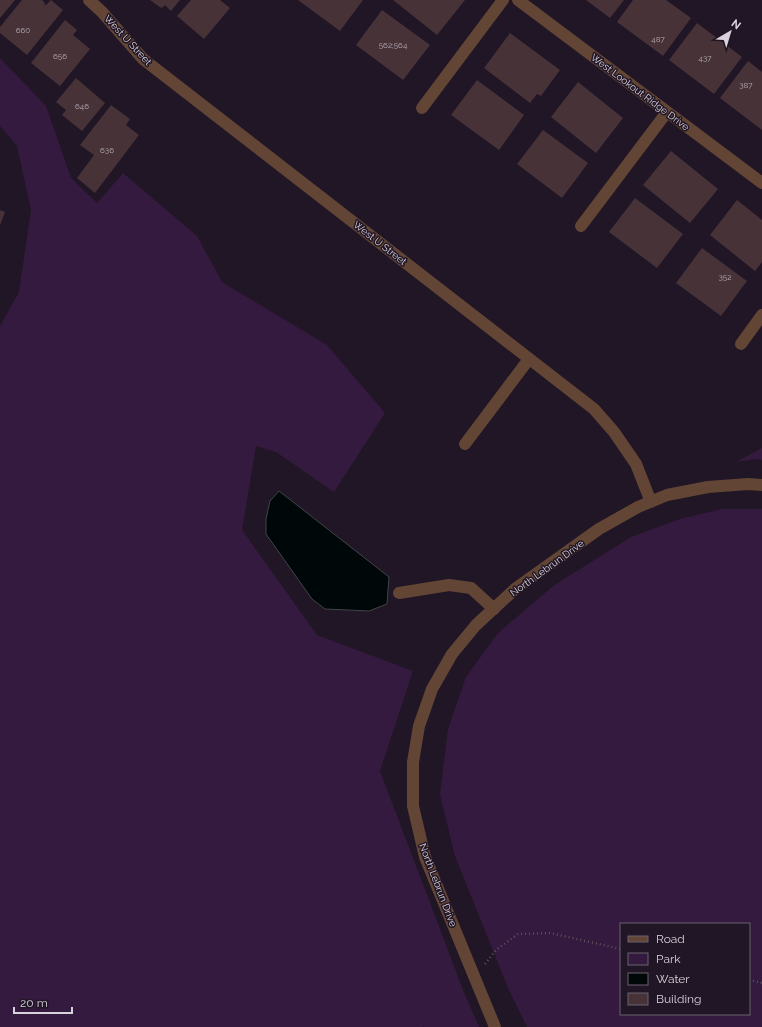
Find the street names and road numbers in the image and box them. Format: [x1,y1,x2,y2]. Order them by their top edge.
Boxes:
street label: West U Street [102,13,154,68]
street label: West Lookout Ridge Drive [589,51,691,133]
street label: West U Street [351,219,409,268]
street label: North Lebrun Drive [508,538,586,598]
street label: North Lebrun Drive [417,842,459,928]

